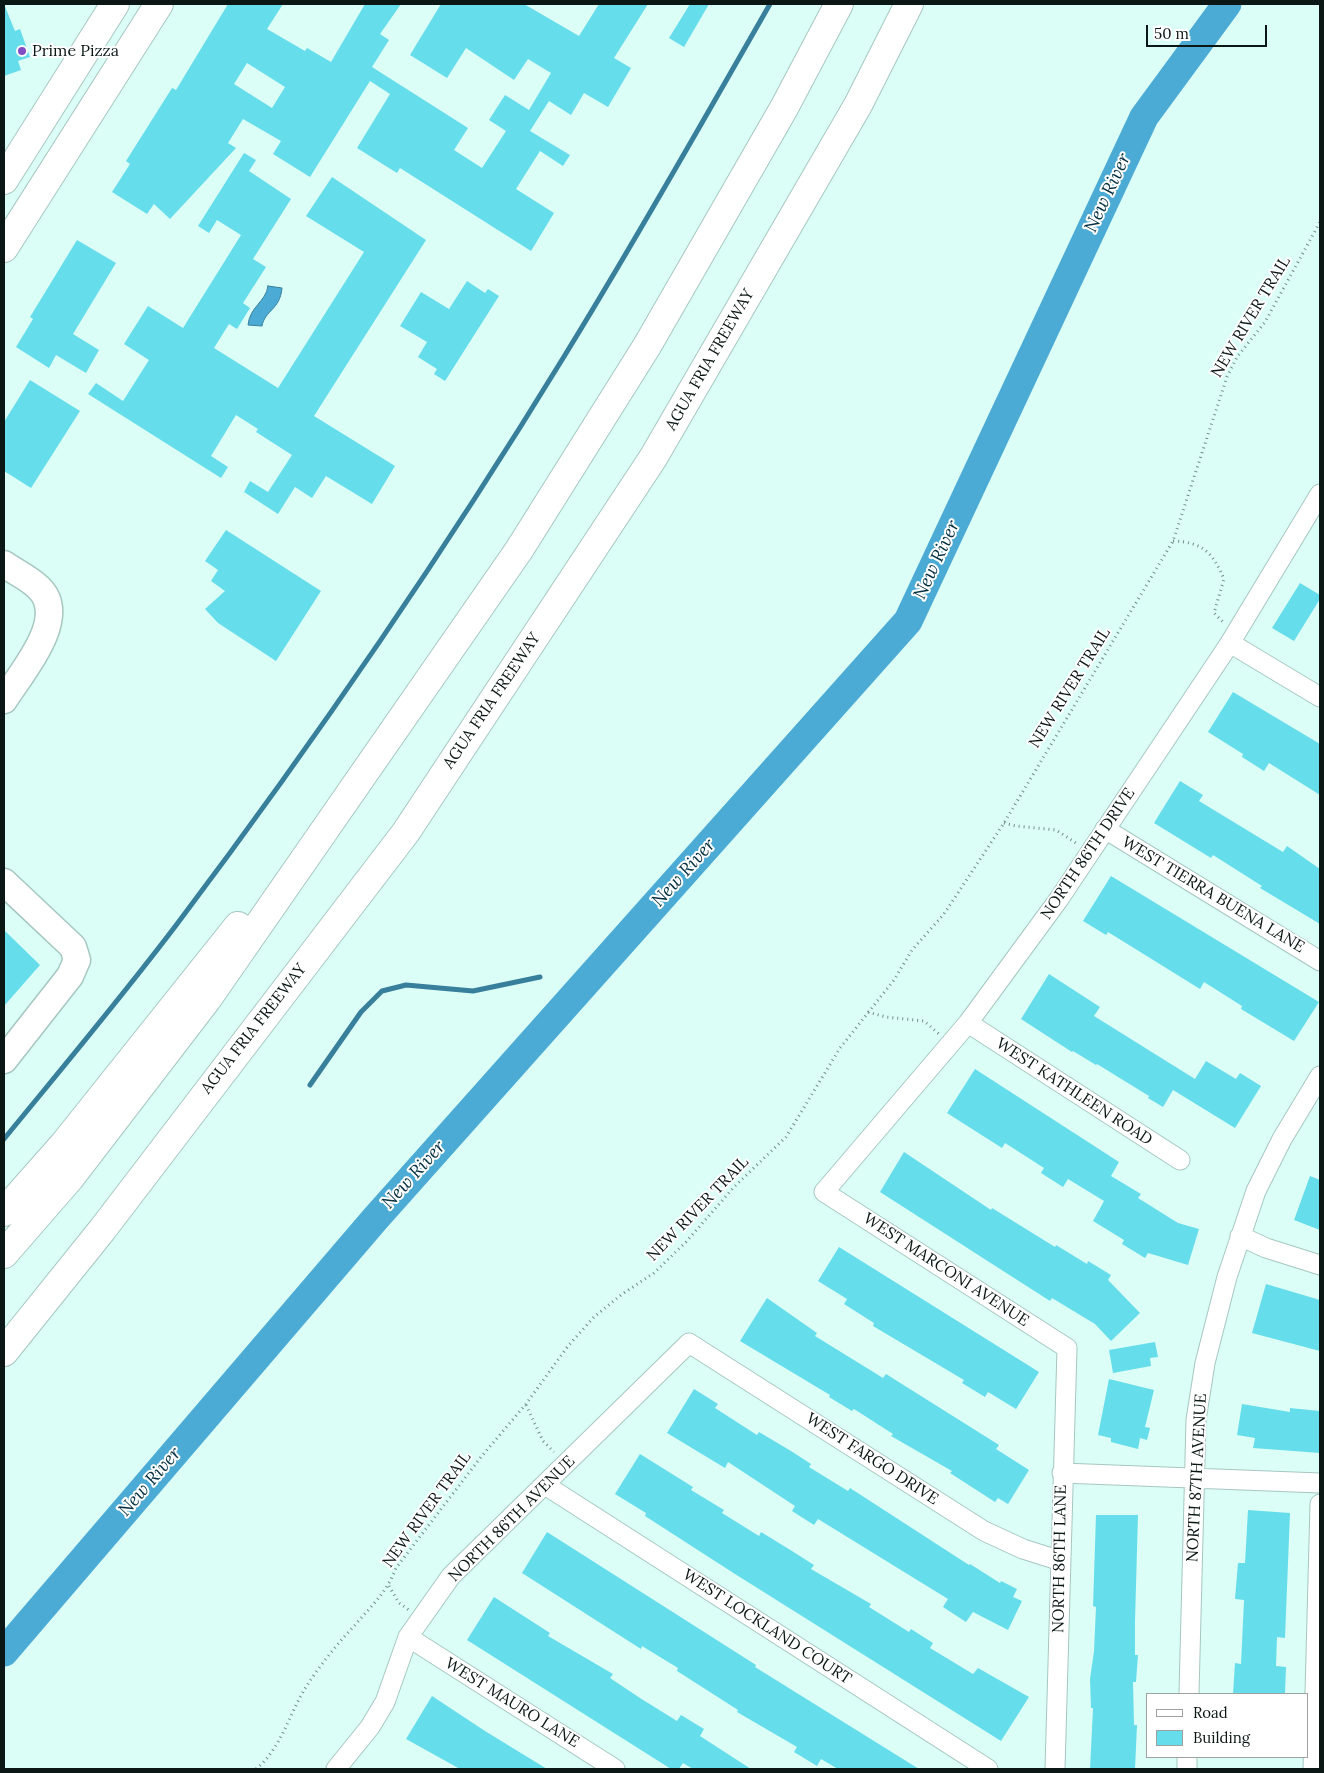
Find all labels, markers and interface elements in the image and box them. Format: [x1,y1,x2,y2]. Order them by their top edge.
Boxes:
scale bar [1149,15,1270,47]
text: 50 m [1154,24,1189,43]
place label: Prime Pizza [32,41,119,61]
marker: Prime Pizza [16,45,28,57]
water label: New River [1080,150,1136,236]
street label: NEW RIVER TRAIL [1207,253,1295,381]
street label: AGUA FRIA FREEWAY [662,286,758,434]
water label: New River [909,517,965,603]
street label: NEW RIVER TRAIL [1025,624,1115,752]
street label: AGUA FRIA FREEWAY [439,629,545,773]
street label: NORTH 86TH DRIVE [1037,785,1139,923]
street label: WEST TIERRA BUENA LANE [1118,833,1308,957]
water label: New River [648,834,720,912]
street label: AGUA FRIA FREEWAY [197,960,311,1098]
street label: WEST KATHLEEN ROAD [992,1034,1156,1150]
water label: New River [378,1136,450,1214]
street label: NEW RIVER TRAIL [643,1153,753,1265]
street label: WEST MARCONI AVENUE [860,1209,1032,1331]
street label: NORTH 87TH AVENUE [1183,1393,1211,1563]
street label: WEST FARGO DRIVE [802,1409,942,1509]
water label: New River [114,1443,186,1521]
street label: NEW RIVER TRAIL [379,1449,475,1571]
street label: NORTH 86TH AVENUE [445,1452,579,1586]
street label: NORTH 86TH LANE [1049,1485,1071,1633]
street label: WEST LOCKLAND COURT [679,1565,855,1689]
street label: WEST MAURO LANE [441,1654,583,1752]
legend [1146,1693,1309,1758]
text: Road [1193,1703,1228,1722]
text: Building [1193,1728,1250,1747]

